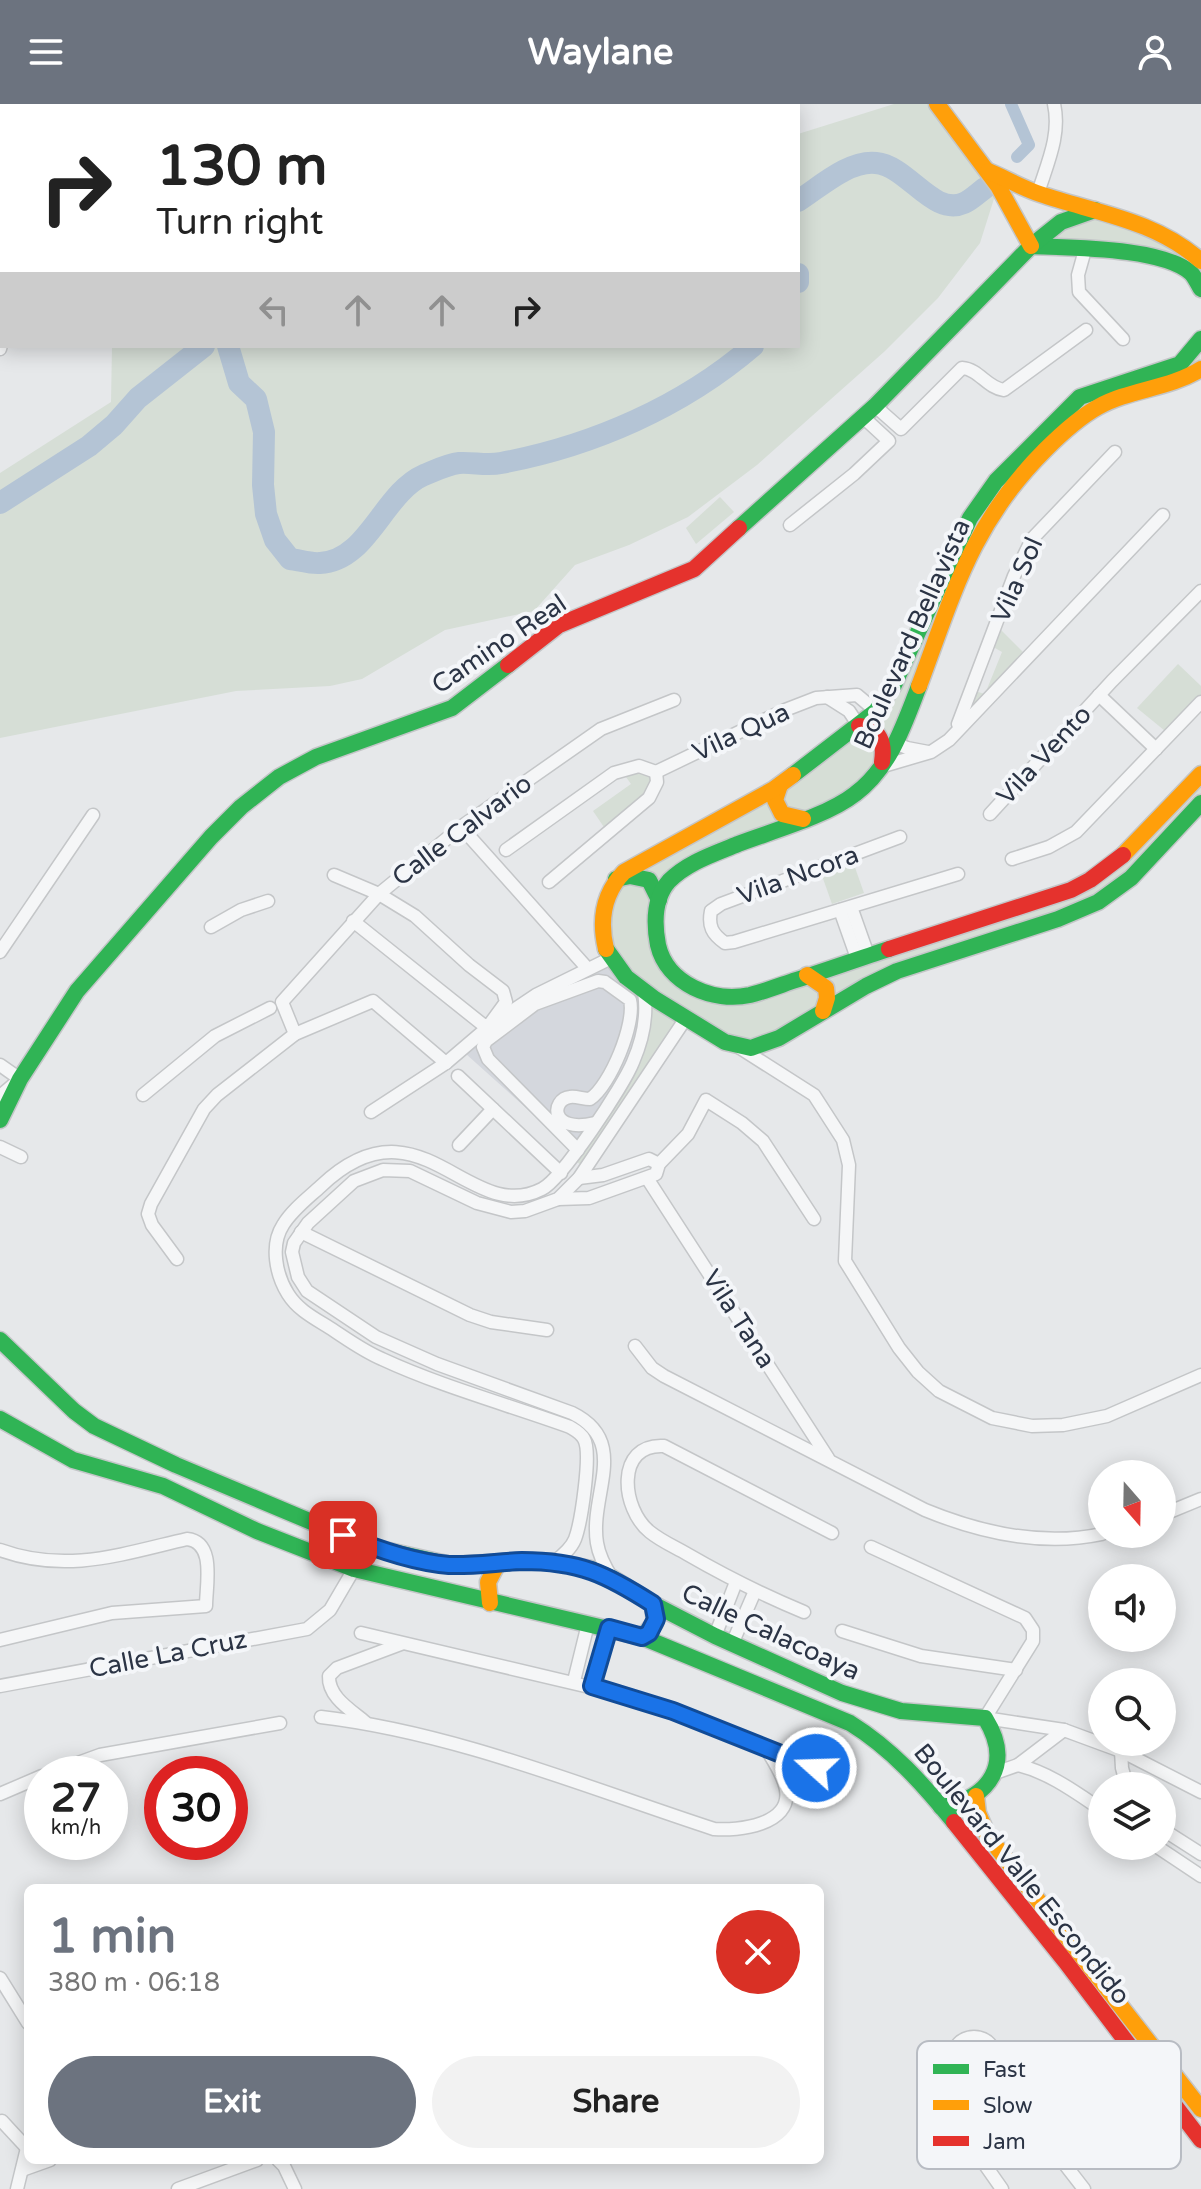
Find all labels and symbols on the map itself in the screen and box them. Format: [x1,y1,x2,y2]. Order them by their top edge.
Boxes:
street label: Boulevard Bellavista [847,514,977,754]
street label: Vila Sol [984,532,1050,628]
street label: Camino Real [426,588,572,700]
street label: Vila Qua [688,696,794,768]
street label: Vila Vento [990,699,1098,811]
street label: Calle Calvario [386,767,538,893]
street label: Vila Ncora [733,839,863,911]
street label: Vila Tana [696,1264,782,1374]
north arrow [1088,1460,1176,1548]
pin [309,1501,377,1569]
street label: Calle Calacoaya [677,1577,865,1687]
street label: Calle La Cruz [86,1624,250,1684]
position arrow [774,1726,858,1810]
street label: Boulevard Valle Escondido [907,1737,1137,2011]
speed limit sign: 30 [144,1756,248,1860]
legend [917,2041,1181,2169]
text: Fast [983,2057,1026,2083]
text: Slow [983,2093,1033,2119]
text: Jam [983,2129,1026,2155]

